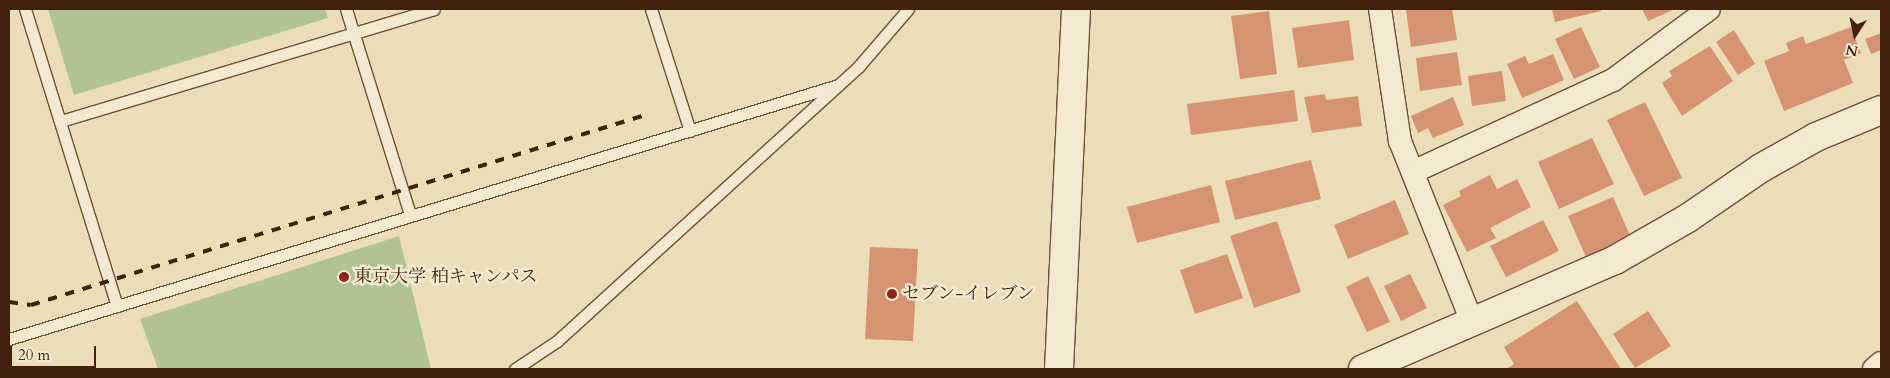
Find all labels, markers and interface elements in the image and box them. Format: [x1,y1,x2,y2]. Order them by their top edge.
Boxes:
north arrow [1830,10,1880,60]
text: N [1844,40,1860,61]
place label: 東京大学 柏キャンパス [354,266,539,288]
marker: 東京大学 柏キャンパス [338,271,350,283]
place label: セブン-イレブン [902,283,1036,305]
marker: セブン-イレブン [886,288,898,300]
scale bar [12,336,99,368]
text: 20 m [18,345,50,365]

